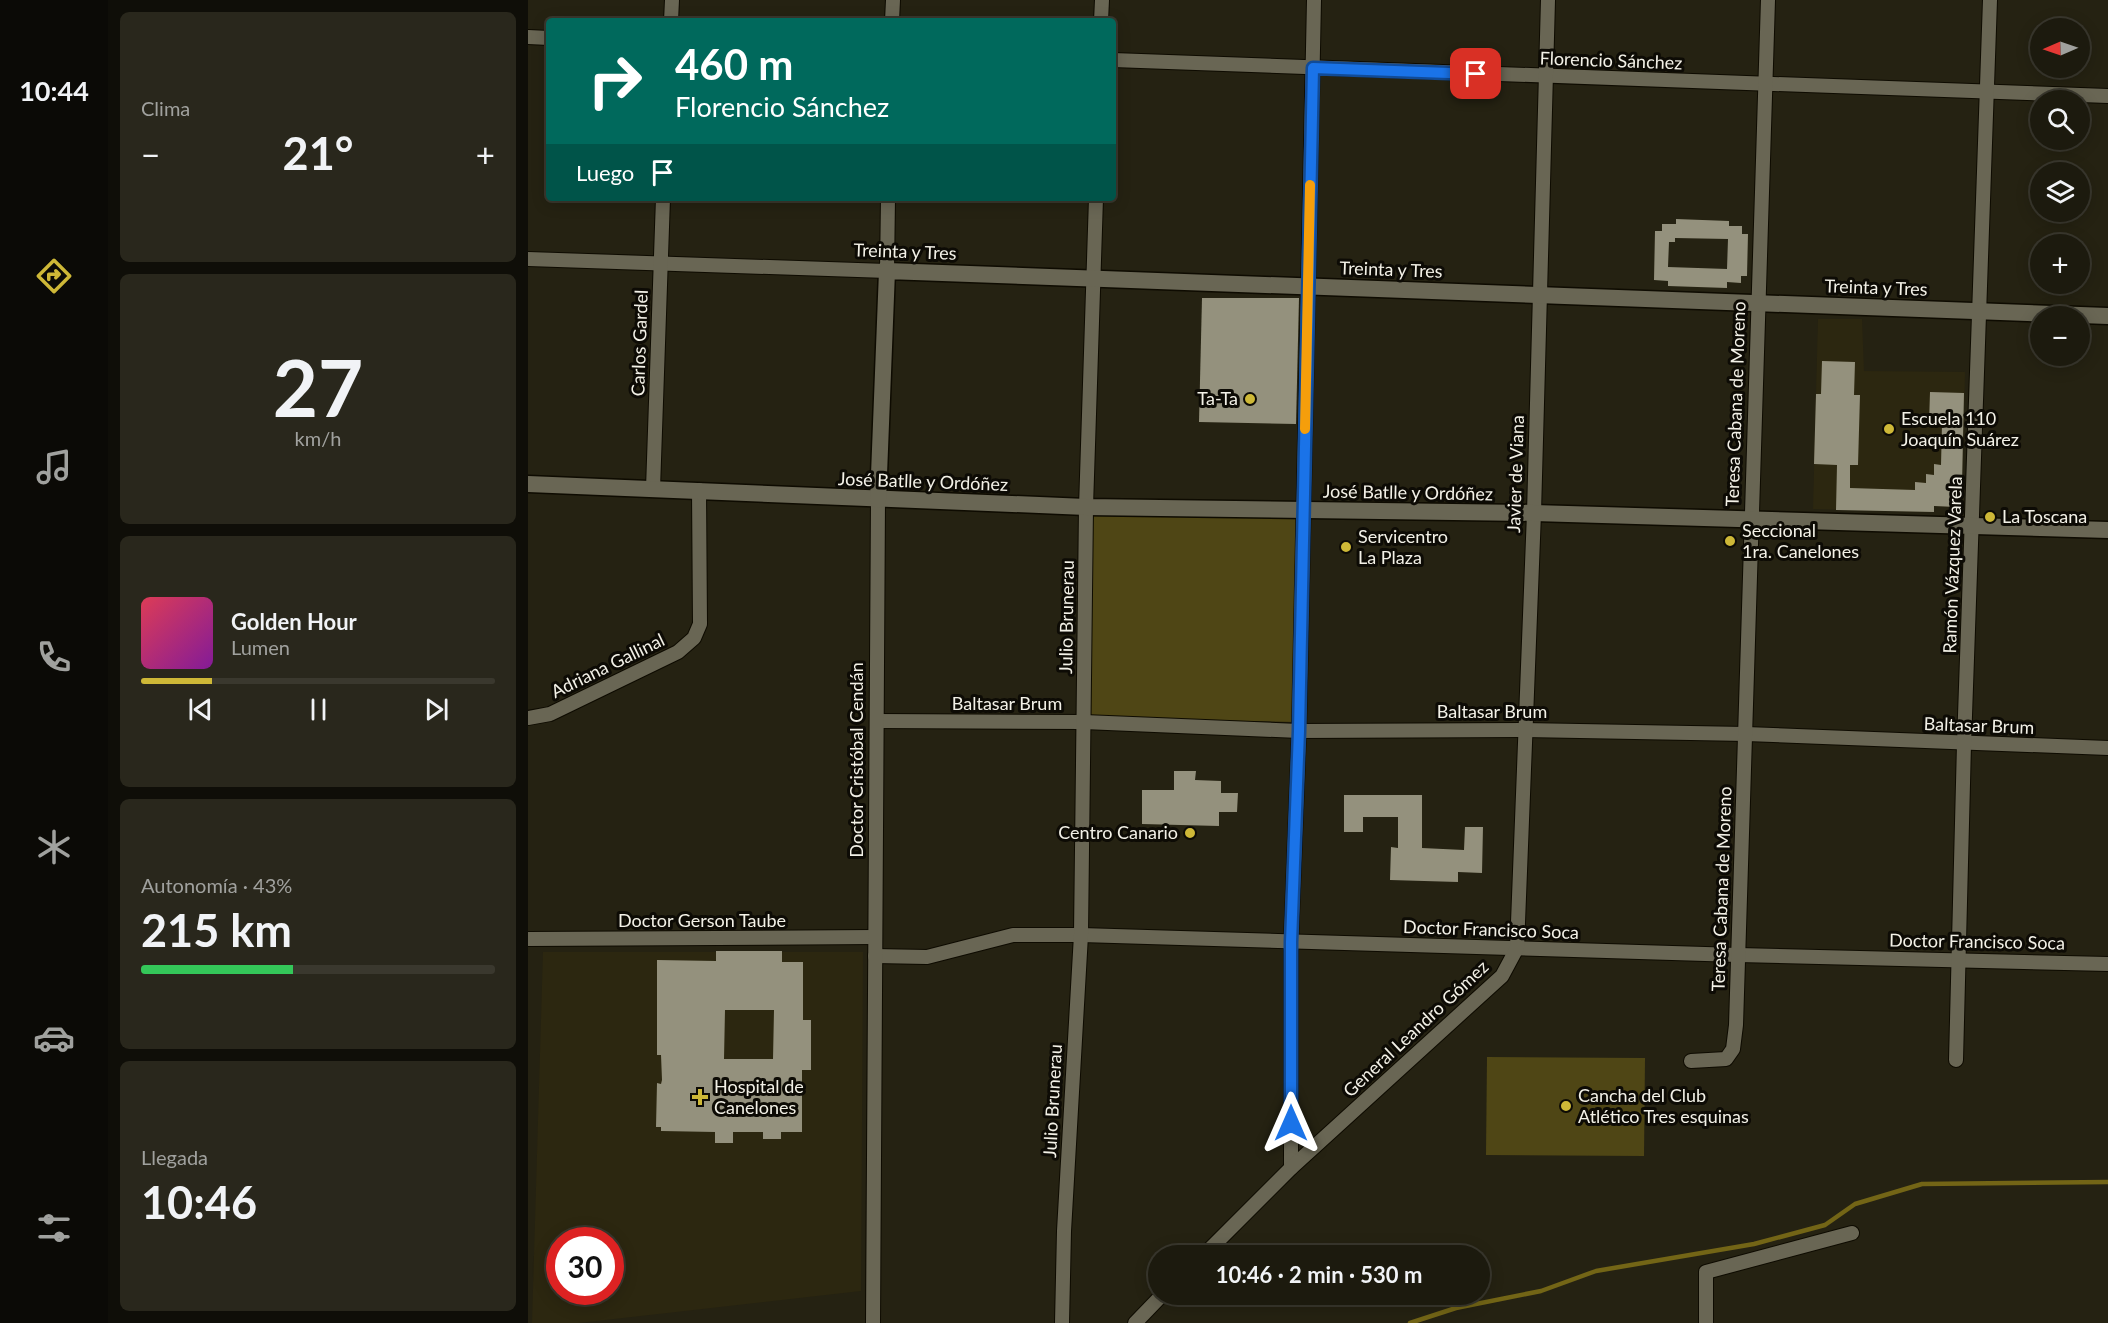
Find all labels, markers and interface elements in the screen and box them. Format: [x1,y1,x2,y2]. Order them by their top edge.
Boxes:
north arrow [2030,18,2090,78]
map controls [2030,18,2090,366]
text: 460 m [675,39,793,89]
icon: right [576,42,654,120]
street label: Florencio Sánchez [1539,47,1683,73]
pin [1450,48,1501,99]
icon: arrive [1459,57,1492,90]
text: 10:44 [19,74,89,107]
text: Florencio Sánchez [675,90,889,123]
button: search [2030,90,2090,150]
text: Clima [141,96,190,120]
text: 21° [283,126,353,180]
text: − [141,134,160,174]
text: + [476,134,495,174]
icon: arrive [646,156,679,189]
text: Luego [576,159,634,186]
button: layers [2030,162,2090,222]
button: + [2030,234,2090,294]
street label: Treinta y Tres [853,238,957,264]
icon: directions [33,255,75,297]
street label: Treinta y Tres [1339,256,1443,282]
street label: Treinta y Tres [1824,274,1928,300]
street label: Carlos Gardel [626,289,652,397]
street label: Teresa Cabana de Moreno [1720,301,1750,507]
button: − [2030,306,2090,366]
text: 27 [273,340,363,434]
place label: Ta-Ta [1197,387,1238,409]
marker: Ta-Ta [1243,392,1257,406]
place label: Escuela 110 Joaquín Suárez [1901,407,2019,450]
street label: Javier de Viana [1502,415,1528,533]
marker: Escuela 110 Joaquín Suárez [1882,422,1896,436]
text: km/h [295,426,341,450]
icon: music [33,446,75,488]
street label: José Batlle y Ordóñez [838,467,1008,495]
street label: Ramón Vázquez Varela [1938,476,1966,654]
street label: José Batlle y Ordóñez [1323,480,1493,504]
place label: La Toscana [2002,505,2087,527]
marker: La Toscana [1983,510,1997,524]
place label: Seccional 1ra. Canelones [1742,519,1859,562]
place label: Servicentro La Plaza [1358,525,1448,568]
marker: Seccional 1ra. Canelones [1723,534,1737,548]
marker: Servicentro La Plaza [1339,540,1353,554]
street label: Julio Brunerau [1054,560,1078,674]
text: Golden Hour [231,608,357,635]
street label: Adriana Gallinal [547,628,668,702]
text: Lumen [231,635,290,659]
icon: phone [33,636,75,678]
street label: Doctor Cristóbal Cendán [845,662,867,858]
street label: Baltasar Brum [952,692,1062,714]
icon: previous [184,693,217,726]
icon: pause [302,693,335,726]
icon: next [420,693,453,726]
street label: Baltasar Brum [1437,700,1547,722]
street label: Baltasar Brum [1923,712,2035,738]
street label: Teresa Cabana de Moreno [1706,786,1736,992]
place label: Centro Canario [1058,821,1178,843]
icon: climate [33,826,75,868]
marker: Centro Canario [1183,826,1197,840]
text: Autonomía · 43% [141,873,292,897]
text: 215 km [141,903,292,957]
street label: Doctor Gerson Taube [618,909,786,931]
street label: Doctor Francisco Soca [1403,915,1579,943]
street label: Doctor Francisco Soca [1889,928,2065,954]
street label: General Leandro Gómez [1338,955,1492,1101]
icon: car [33,1017,75,1059]
street label: Julio Brunerau [1038,1044,1066,1158]
place label: Hospital de Canelones [714,1075,804,1118]
place label: Cancha del Club Atlético Tres esquinas [1578,1084,1749,1127]
marker: Hospital de Canelones [691,1088,709,1106]
position arrow [1259,1091,1323,1155]
marker: Cancha del Club Atlético Tres esquinas [1559,1099,1573,1113]
text: Llegada [141,1145,208,1169]
text: 10:46 [141,1175,257,1229]
icon: filters [33,1207,75,1249]
speed limit sign: 30 [546,1227,624,1305]
text: 10:46 · 2 min · 530 m [1216,1261,1422,1288]

